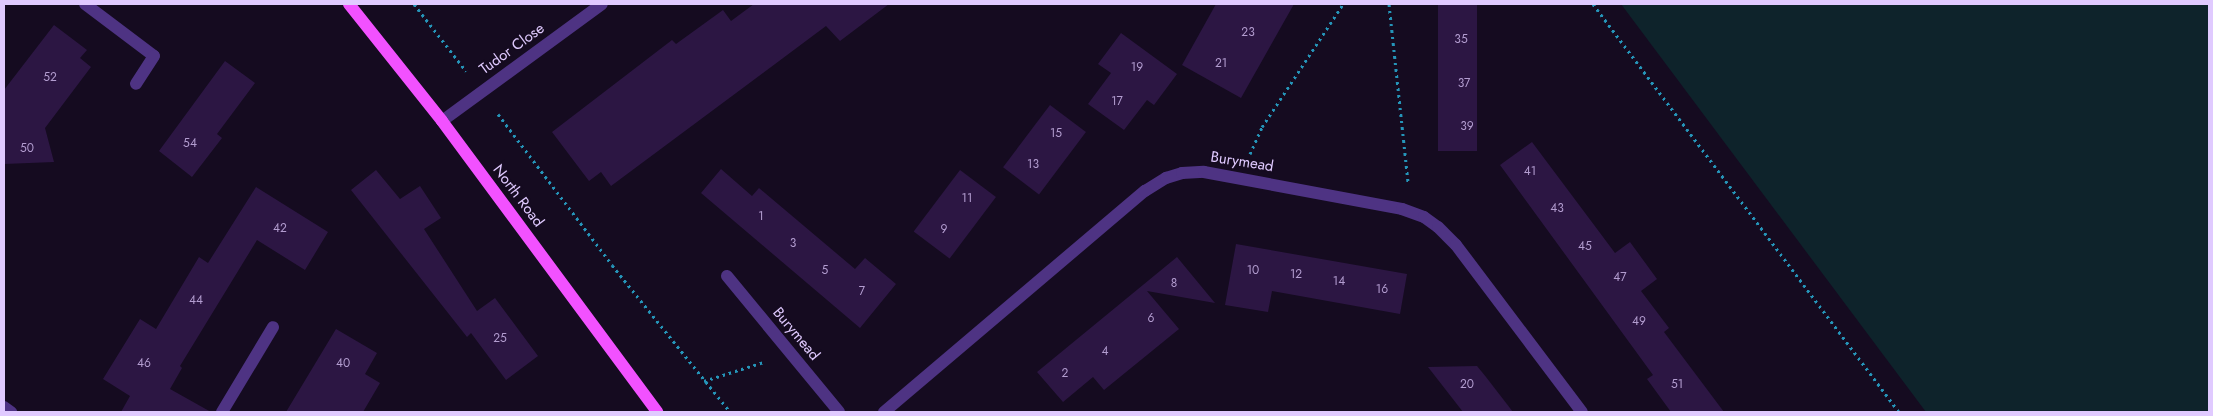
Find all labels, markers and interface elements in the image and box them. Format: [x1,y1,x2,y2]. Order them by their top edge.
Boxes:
street label: Tudor Close [476,19,548,79]
house number: 23 [1241,26,1255,40]
house number: 35 [1454,33,1468,47]
house number: 21 [1215,57,1227,71]
house number: 19 [1131,61,1143,75]
house number: 52 [43,71,57,85]
house number: 37 [1458,77,1470,91]
house number: 17 [1111,95,1123,109]
house number: 39 [1460,120,1474,134]
house number: 15 [1050,127,1062,141]
house number: 54 [183,137,197,151]
house number: 50 [20,142,34,156]
street label: Burymead [1209,148,1275,176]
house number: 13 [1027,158,1039,172]
street label: North Road [489,161,547,231]
house number: 41 [1524,165,1536,179]
house number: 11 [962,192,972,206]
house number: 43 [1550,202,1564,216]
house number: 1 [758,210,764,224]
house number: 42 [273,222,287,236]
house number: 9 [941,223,947,237]
house number: 3 [790,237,796,251]
house number: 45 [1578,240,1592,254]
house number: 5 [822,264,828,278]
house number: 10 [1247,264,1259,278]
house number: 12 [1290,268,1302,282]
house number: 47 [1613,271,1627,285]
house number: 14 [1333,275,1345,289]
house number: 8 [1171,277,1177,291]
house number: 16 [1376,283,1388,297]
house number: 7 [859,285,865,299]
house number: 44 [189,294,203,308]
street label: Burymead [769,304,823,364]
house number: 6 [1148,312,1154,326]
house number: 49 [1632,315,1646,329]
house number: 25 [493,332,507,346]
house number: 4 [1102,345,1108,359]
house number: 46 [137,357,151,371]
house number: 40 [336,357,350,371]
house number: 2 [1062,367,1068,381]
house number: 20 [1460,378,1474,392]
house number: 51 [1671,378,1683,392]

